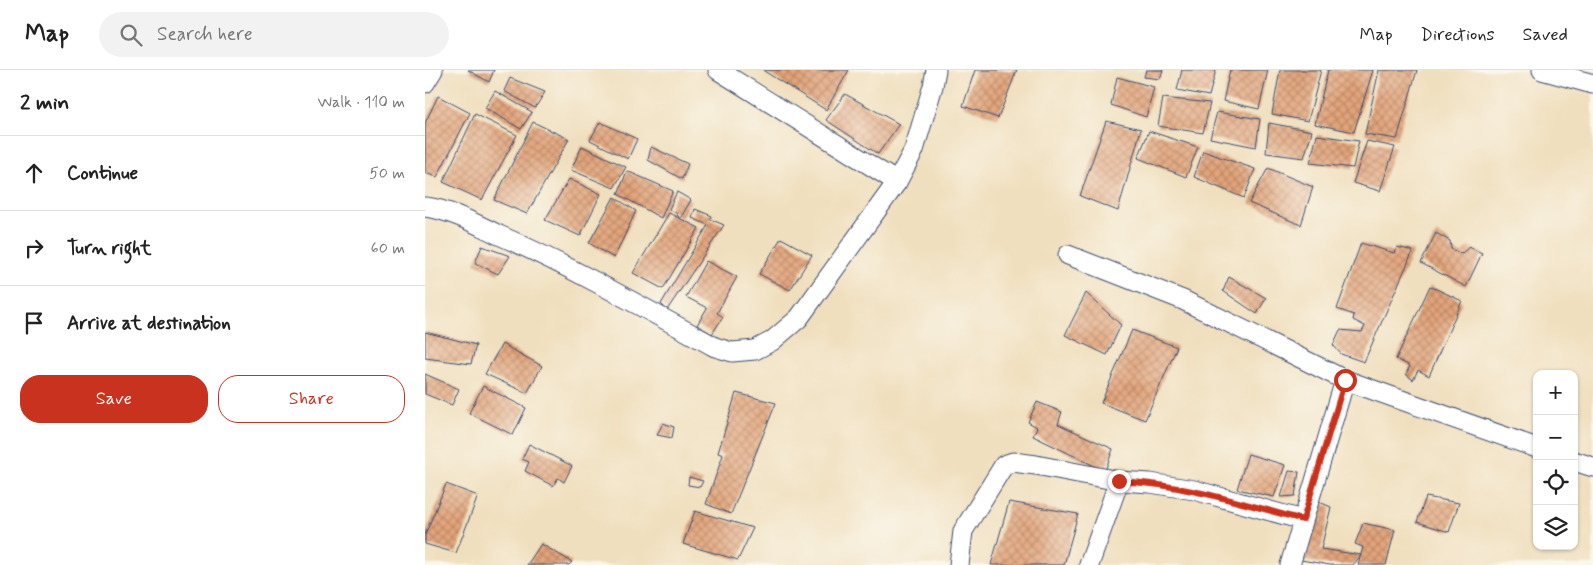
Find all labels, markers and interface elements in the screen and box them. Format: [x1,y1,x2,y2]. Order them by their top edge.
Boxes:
search box [99,12,449,57]
text: Map [25,19,69,50]
icon: search [117,21,145,49]
text: Search here [157,22,253,47]
text: Map [1360,23,1393,47]
text: Directions [1421,23,1495,47]
text: Saved [1523,23,1568,47]
text: 2 min [20,89,69,117]
text: Walk · 110 m [317,92,405,113]
icon: ahead [20,159,48,187]
text: Continue [67,161,138,186]
text: 50 m [369,163,405,184]
icon: right [20,234,48,262]
text: Turn right [67,236,151,261]
text: 60 m [371,238,405,259]
icon: arrive [20,309,48,337]
text: Arrive at destination [67,311,231,336]
route start [1334,369,1357,392]
map controls [1533,370,1578,550]
button: + [1533,370,1578,415]
button: Save [20,375,208,423]
button: Share [218,375,405,423]
button: − [1533,415,1578,460]
button: locate [1533,460,1578,505]
route end [1108,470,1131,493]
button: layers [1533,505,1578,550]

